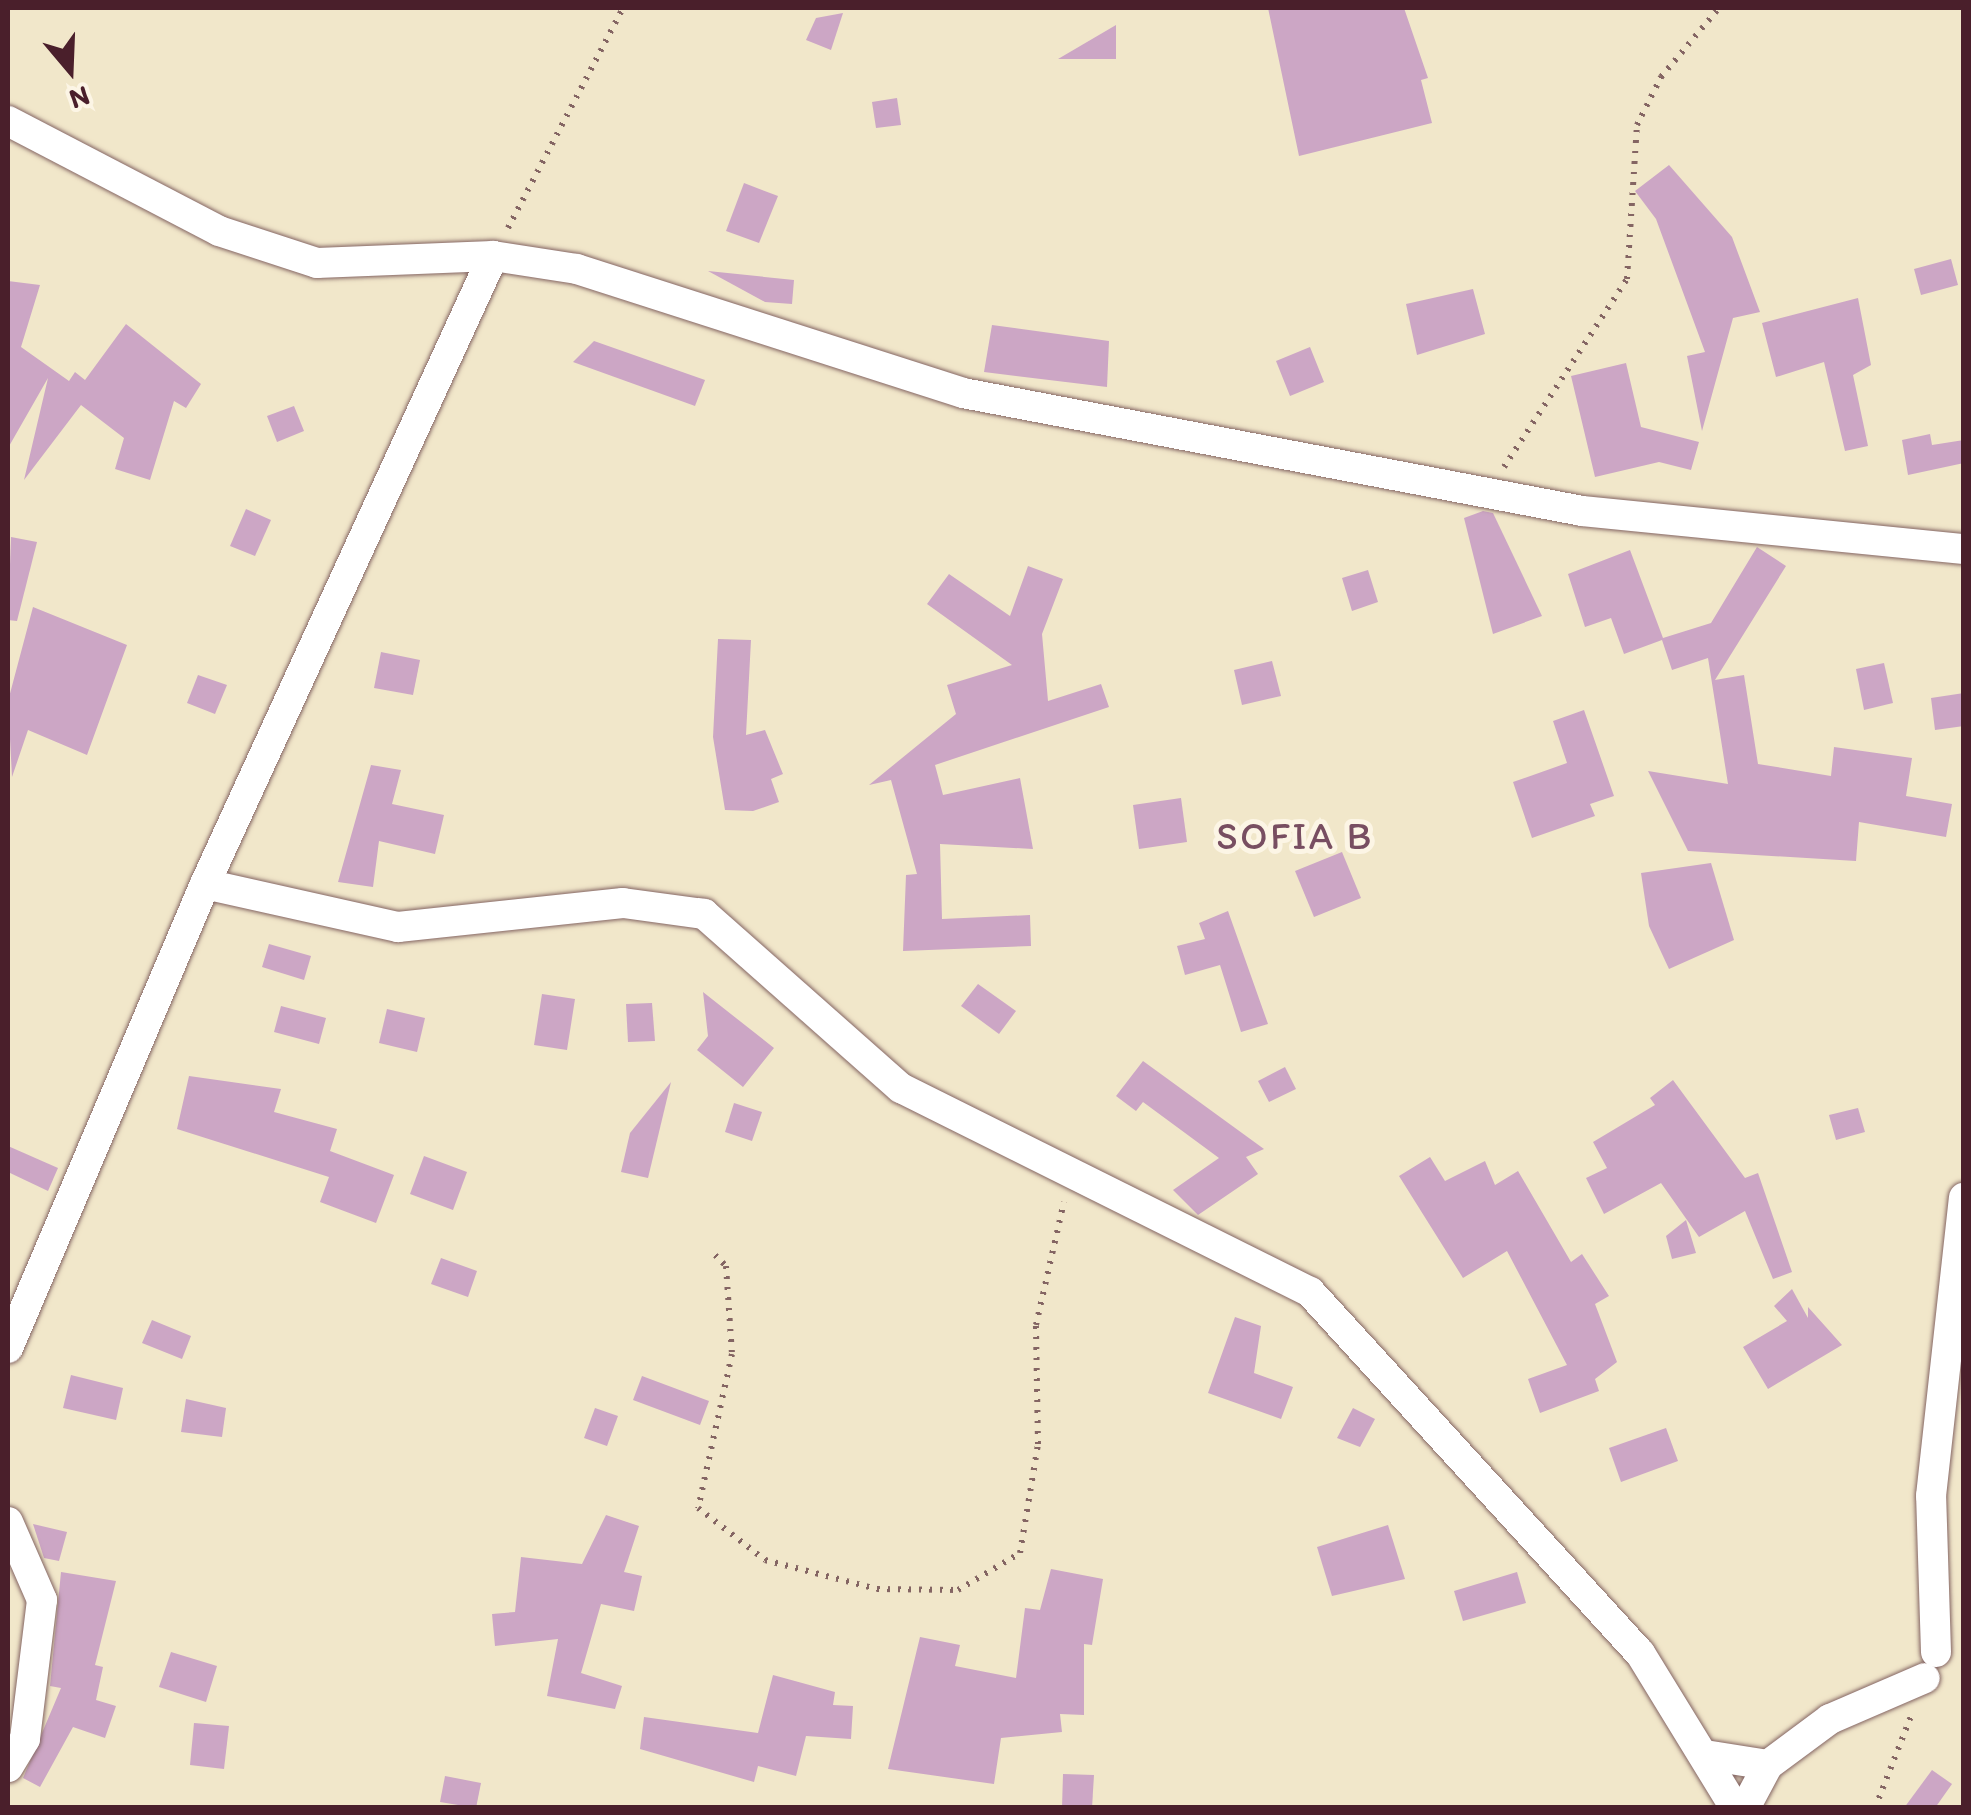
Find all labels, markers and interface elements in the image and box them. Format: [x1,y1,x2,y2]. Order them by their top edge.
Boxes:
north arrow [20,20,120,120]
text: N [65,79,94,118]
district label: SOFIA B [1218,814,1372,860]

